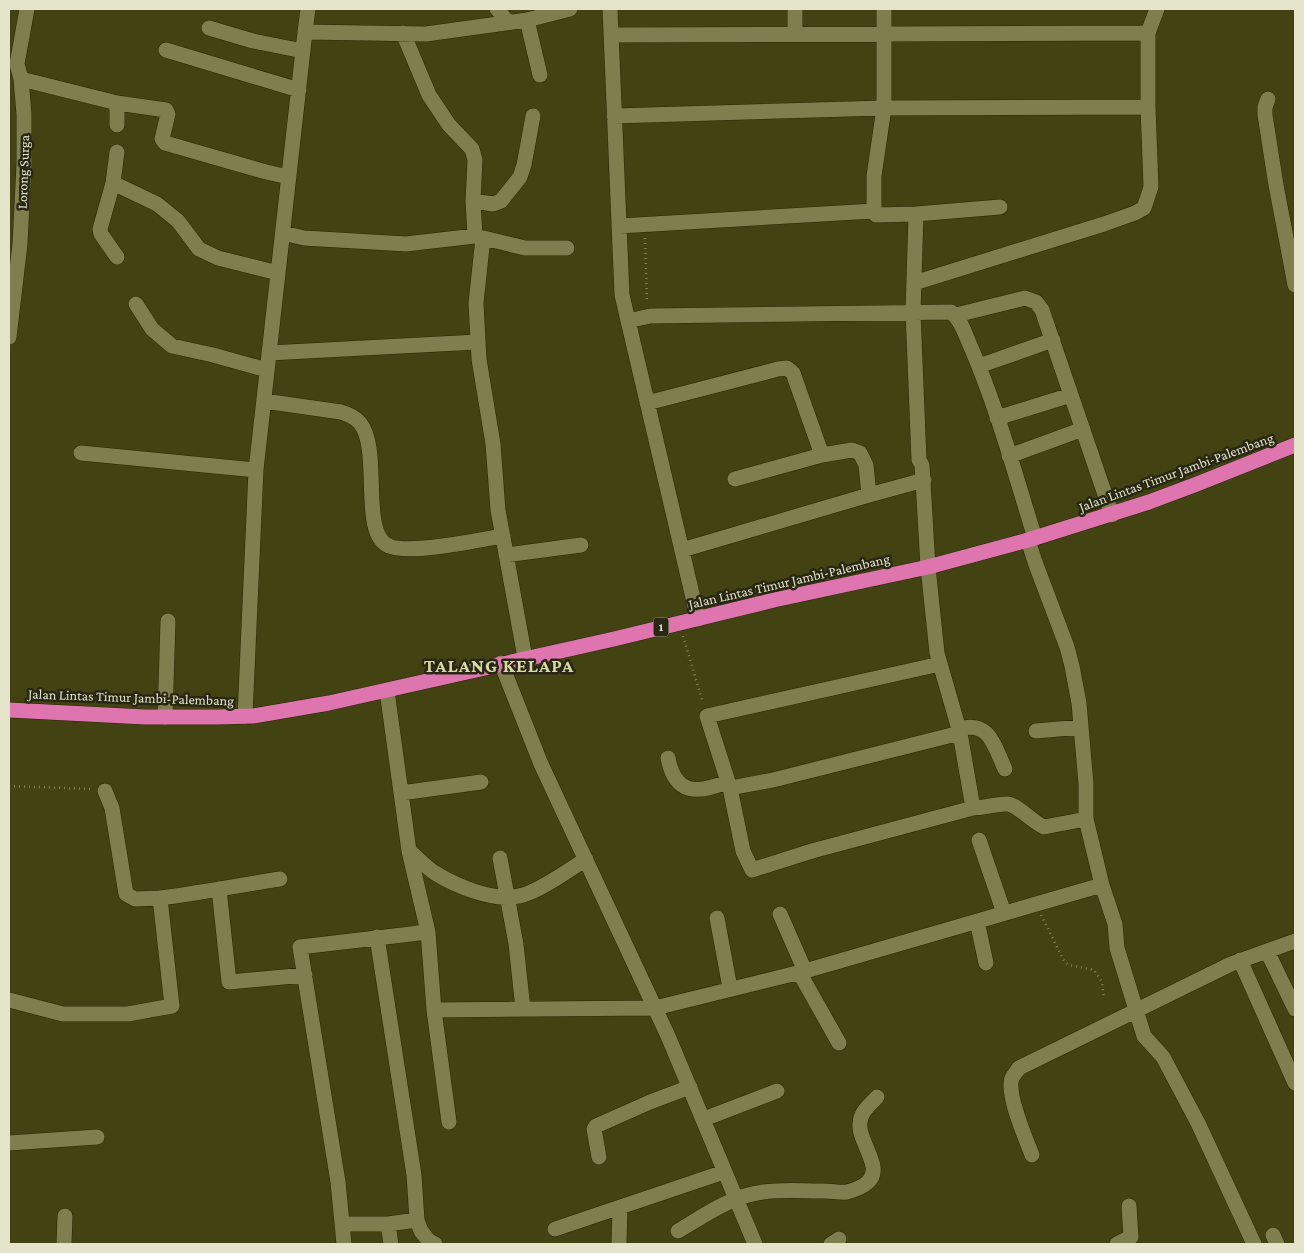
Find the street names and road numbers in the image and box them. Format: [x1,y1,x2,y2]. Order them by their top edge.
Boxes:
street label: Lorong Surga [14,134,32,209]
street label: Jalan Lintas Timur Jambi-Palembang [1075,429,1276,515]
street label: Jalan Lintas Timur Jambi-Palembang [685,550,891,612]
road number: 1 [654,618,668,636]
street label: Jalan Lintas Timur Jambi-Palembang [26,685,234,709]

